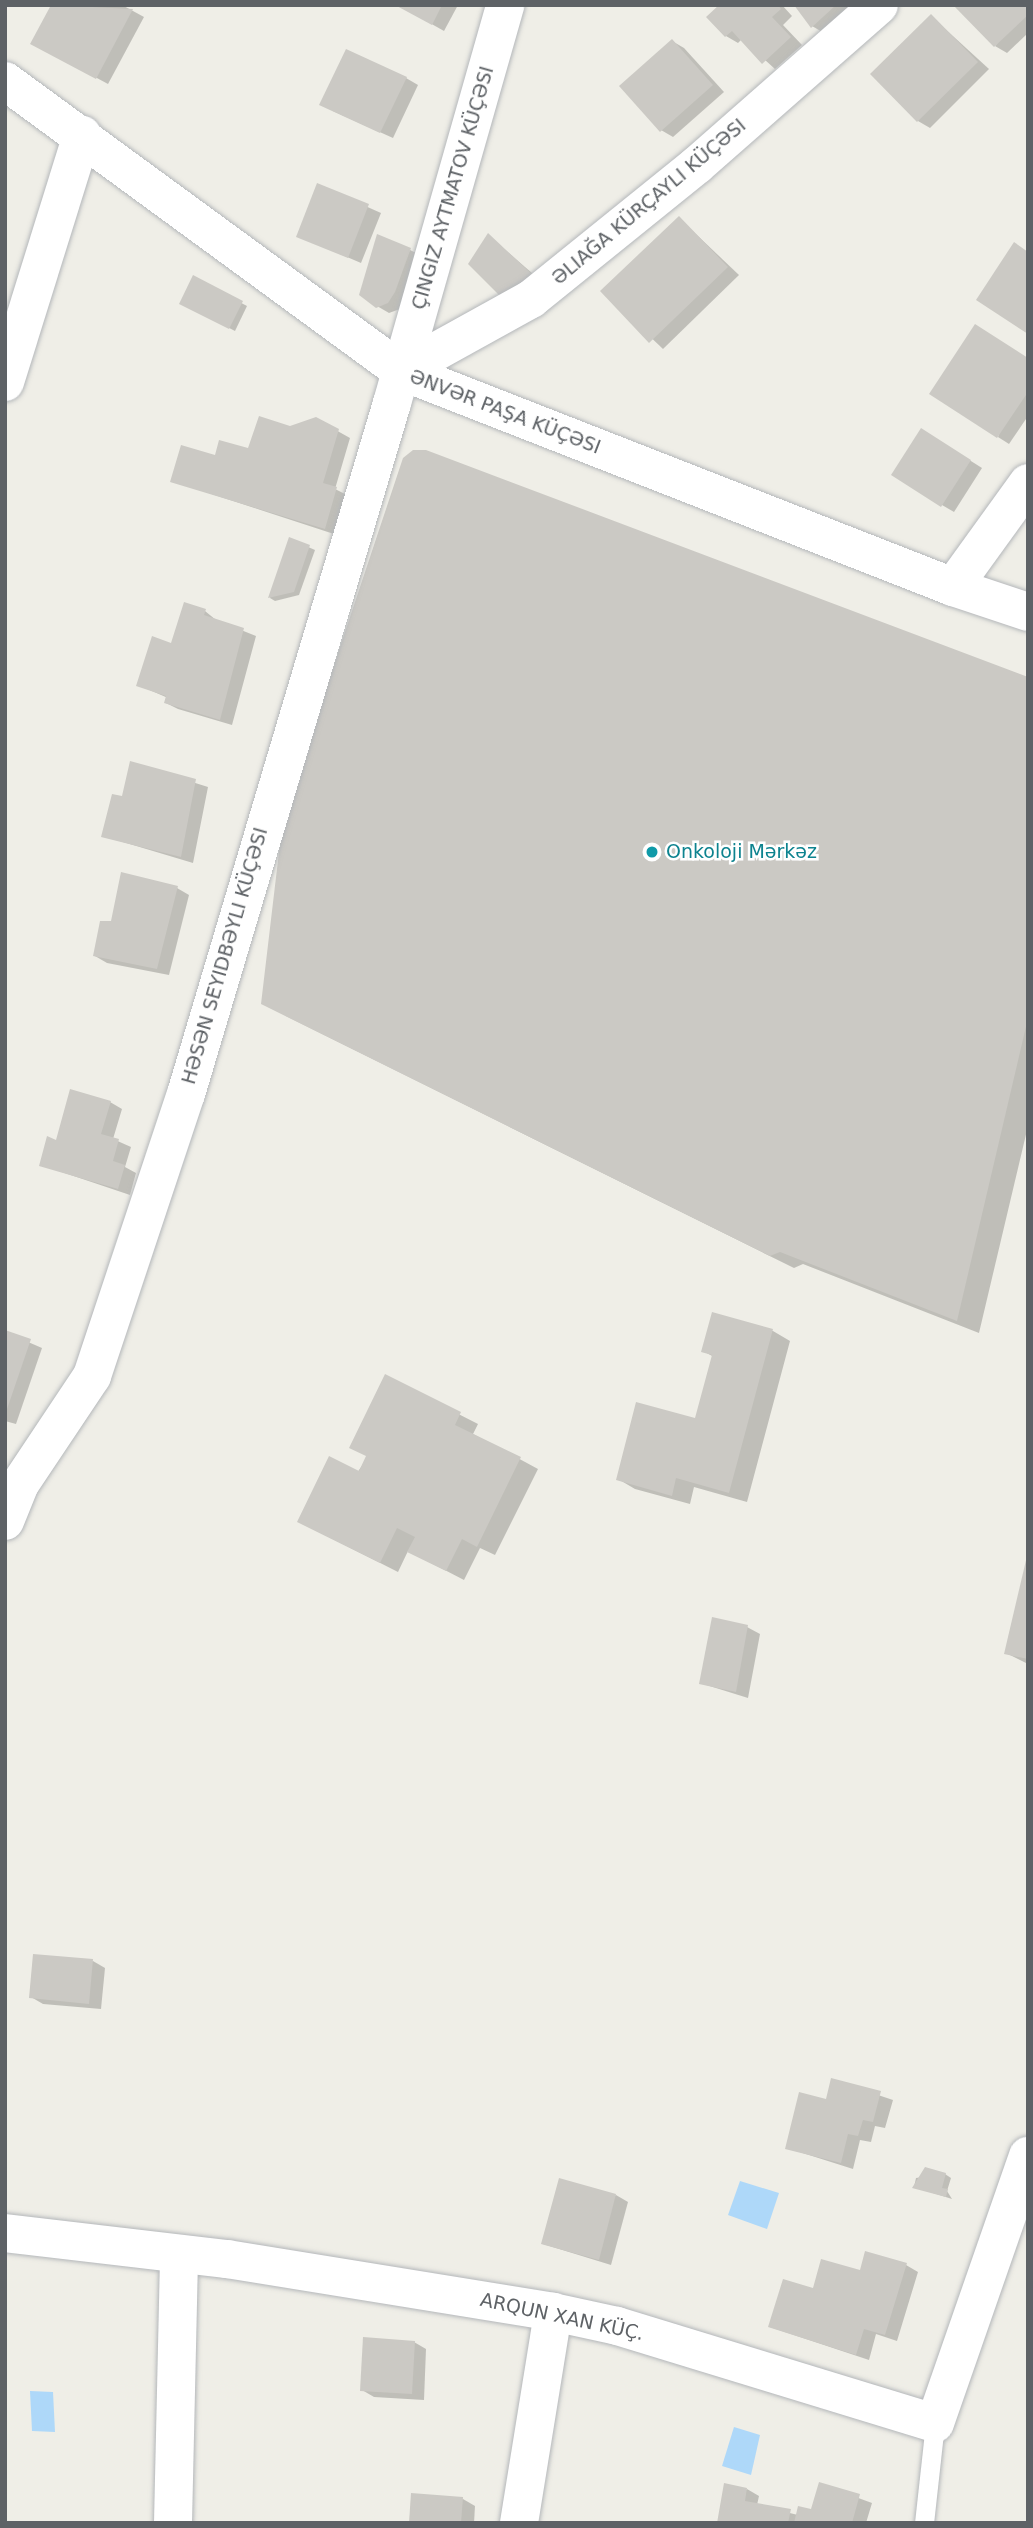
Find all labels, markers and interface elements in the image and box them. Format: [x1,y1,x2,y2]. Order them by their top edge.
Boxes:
street label: ÇINGIZ AYTMATOV KÜÇƏSI [407,64,499,312]
street label: ƏLIAĞA KÜRÇAYLI KÜÇƏSI [547,114,751,290]
street label: ƏNVƏR PAŞA KÜÇƏSI [406,365,604,459]
street label: HƏSƏN SEYIDBƏYLI KÜÇƏSI [177,825,273,1087]
place label: Onkoloji Mərkəz [666,841,817,863]
marker: Onkoloji Mərkəz [644,844,660,860]
street label: ARQUN XAN KÜÇ. [478,2289,646,2345]

